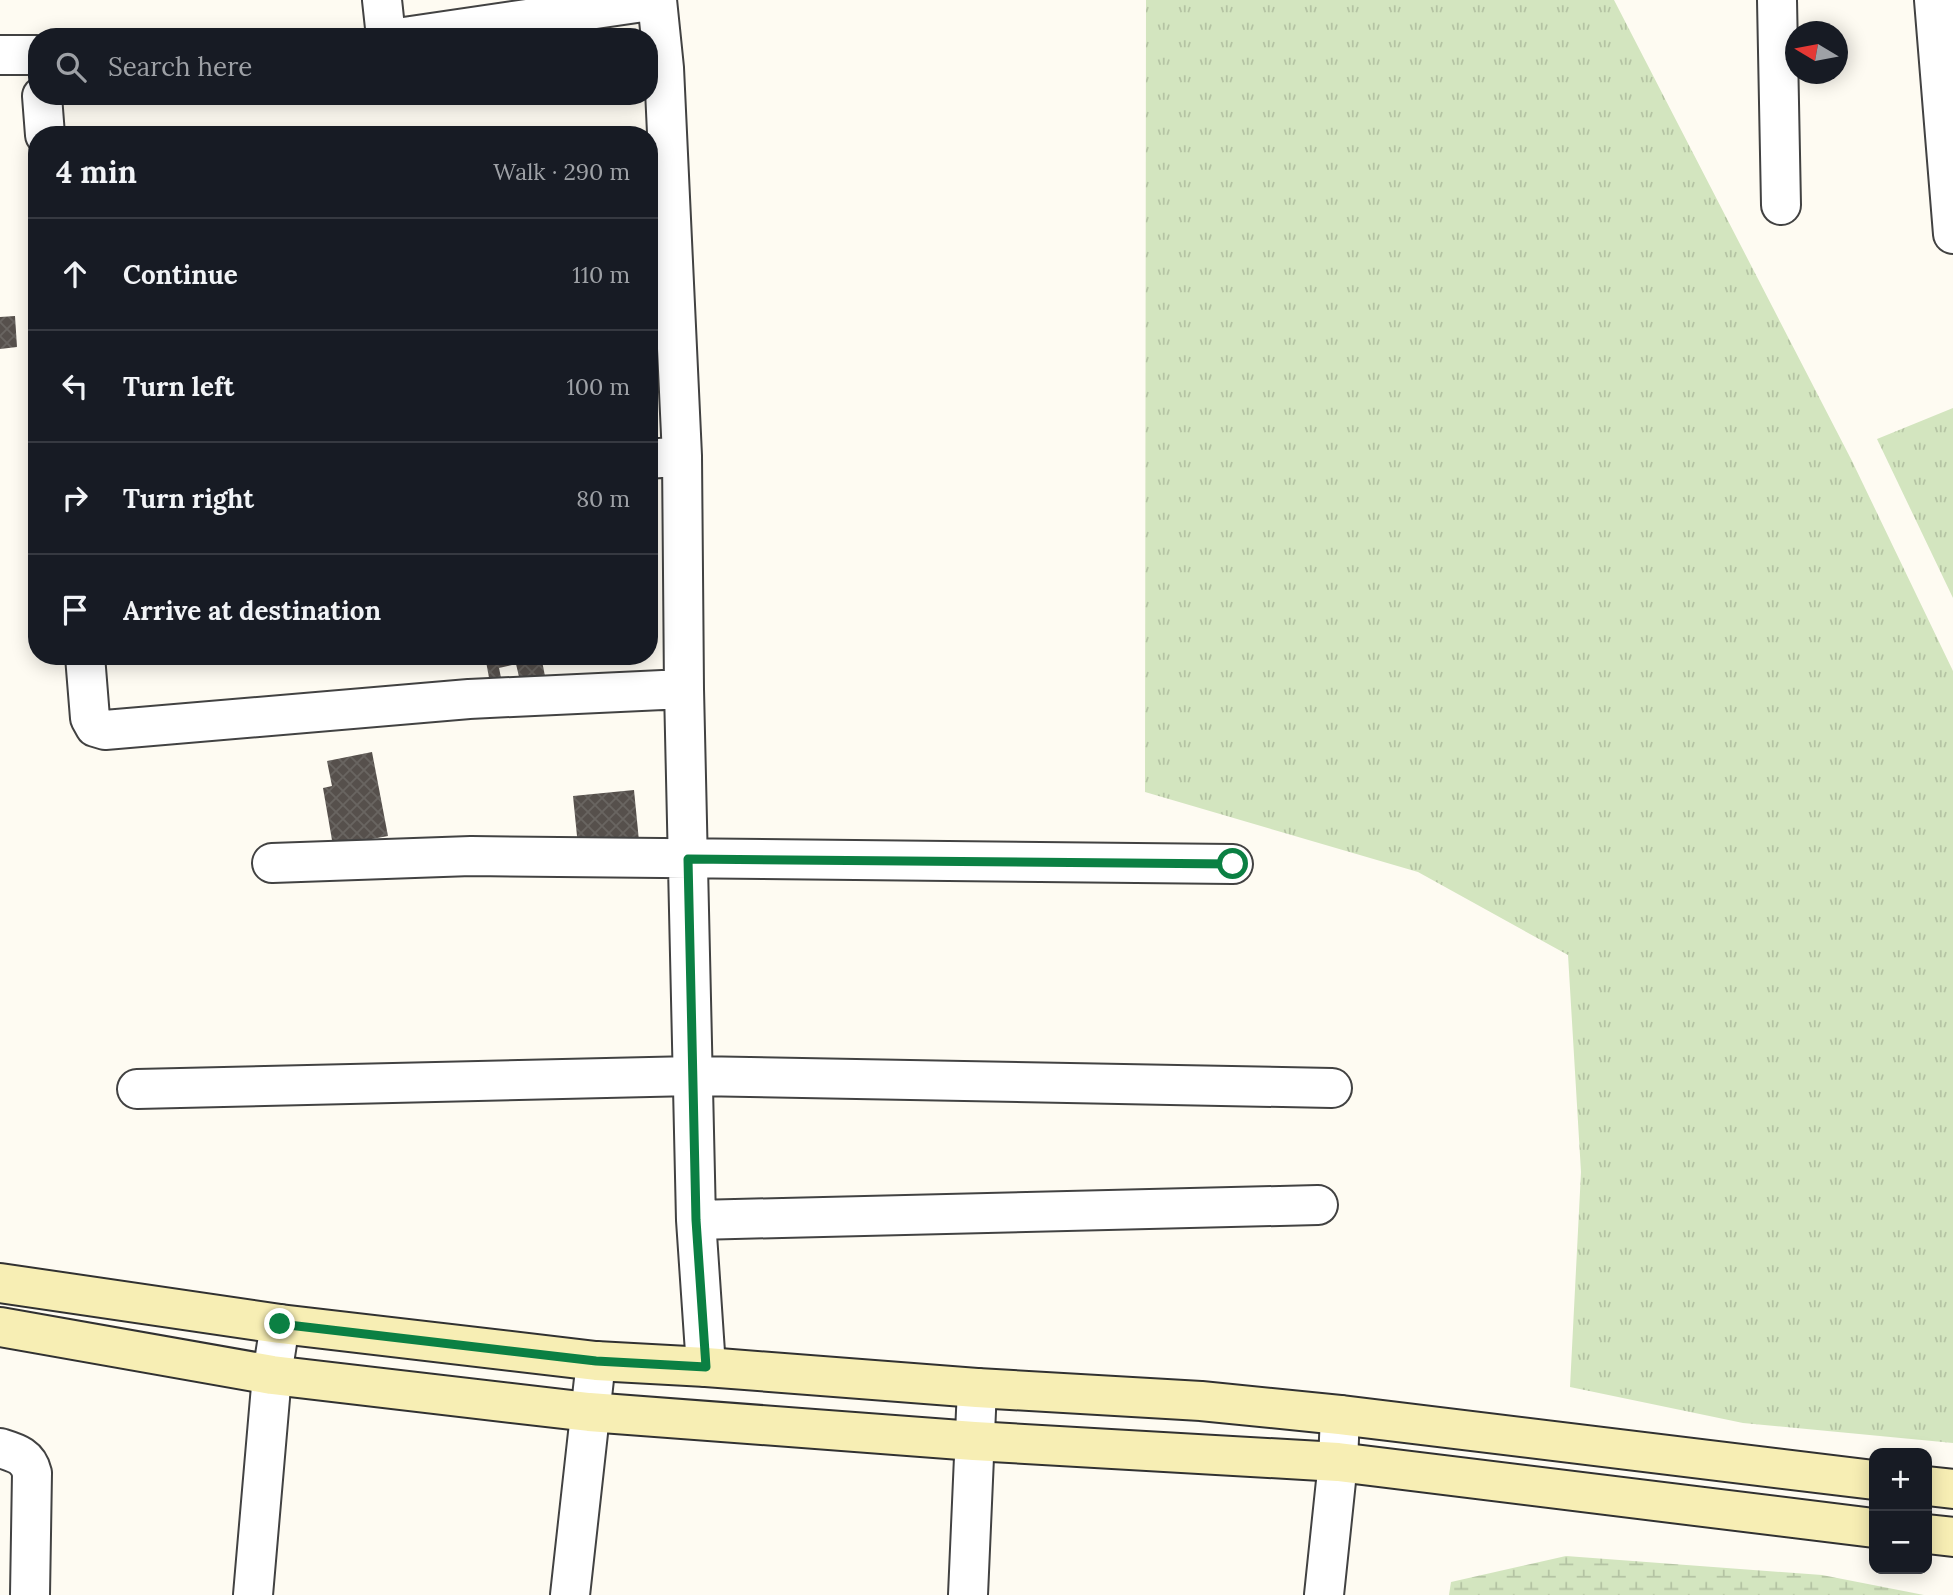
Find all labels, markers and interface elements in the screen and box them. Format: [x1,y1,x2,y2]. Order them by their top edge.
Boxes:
north arrow [1785,21,1848,84]
search box [28,28,658,105]
icon: search [52,48,90,86]
text: Search here [108,50,252,83]
text: 4 min [56,153,137,191]
text: Walk · 290 m [493,157,630,186]
icon: ahead [56,255,94,293]
text: Continue [123,258,238,291]
text: 110 m [572,260,630,289]
icon: left [56,367,94,405]
text: Turn left [123,370,234,403]
text: 100 m [566,372,630,401]
icon: right [56,479,94,517]
text: Turn right [123,482,254,515]
text: 80 m [576,484,630,513]
icon: arrive [56,591,94,629]
text: Arrive at destination [123,594,381,627]
route start [1217,848,1248,879]
route end [264,1308,295,1339]
map controls [1869,1448,1932,1574]
button: + [1869,1448,1932,1511]
button: − [1869,1511,1932,1574]

